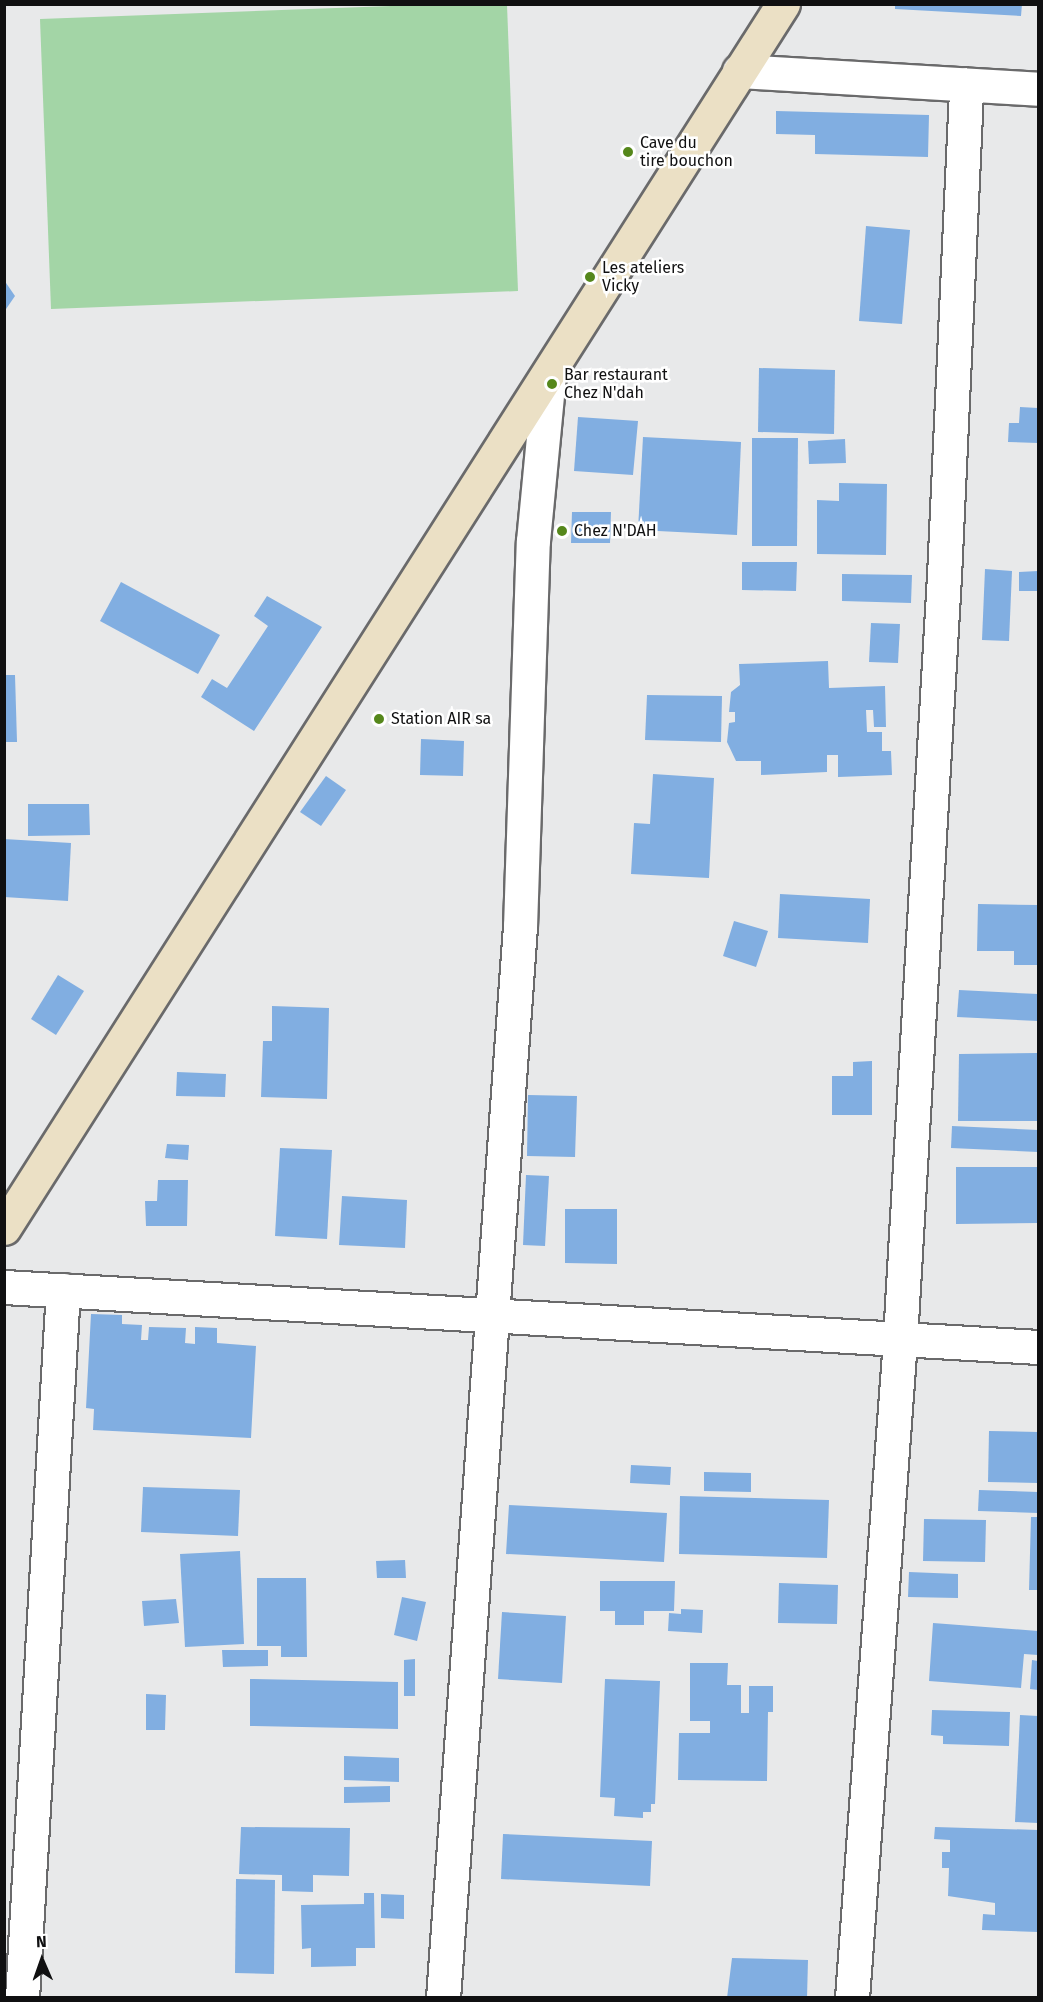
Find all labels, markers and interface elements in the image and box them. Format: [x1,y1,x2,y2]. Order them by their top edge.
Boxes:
place label: Cave du tire bouchon [640,133,733,171]
marker: Cave du tire bouchon [621,145,635,159]
place label: Les ateliers Vicky [602,258,684,296]
marker: Les ateliers Vicky [583,270,597,284]
place label: Bar restaurant Chez N'dah [564,365,668,403]
marker: Bar restaurant Chez N'dah [545,377,559,391]
place label: Chez N'DAH [574,521,657,541]
marker: Chez N'DAH [555,524,569,538]
place label: Station AIR sa [391,709,491,729]
marker: Station AIR sa [372,712,386,726]
north arrow [12,1930,72,1990]
text: N [36,1932,47,1951]

